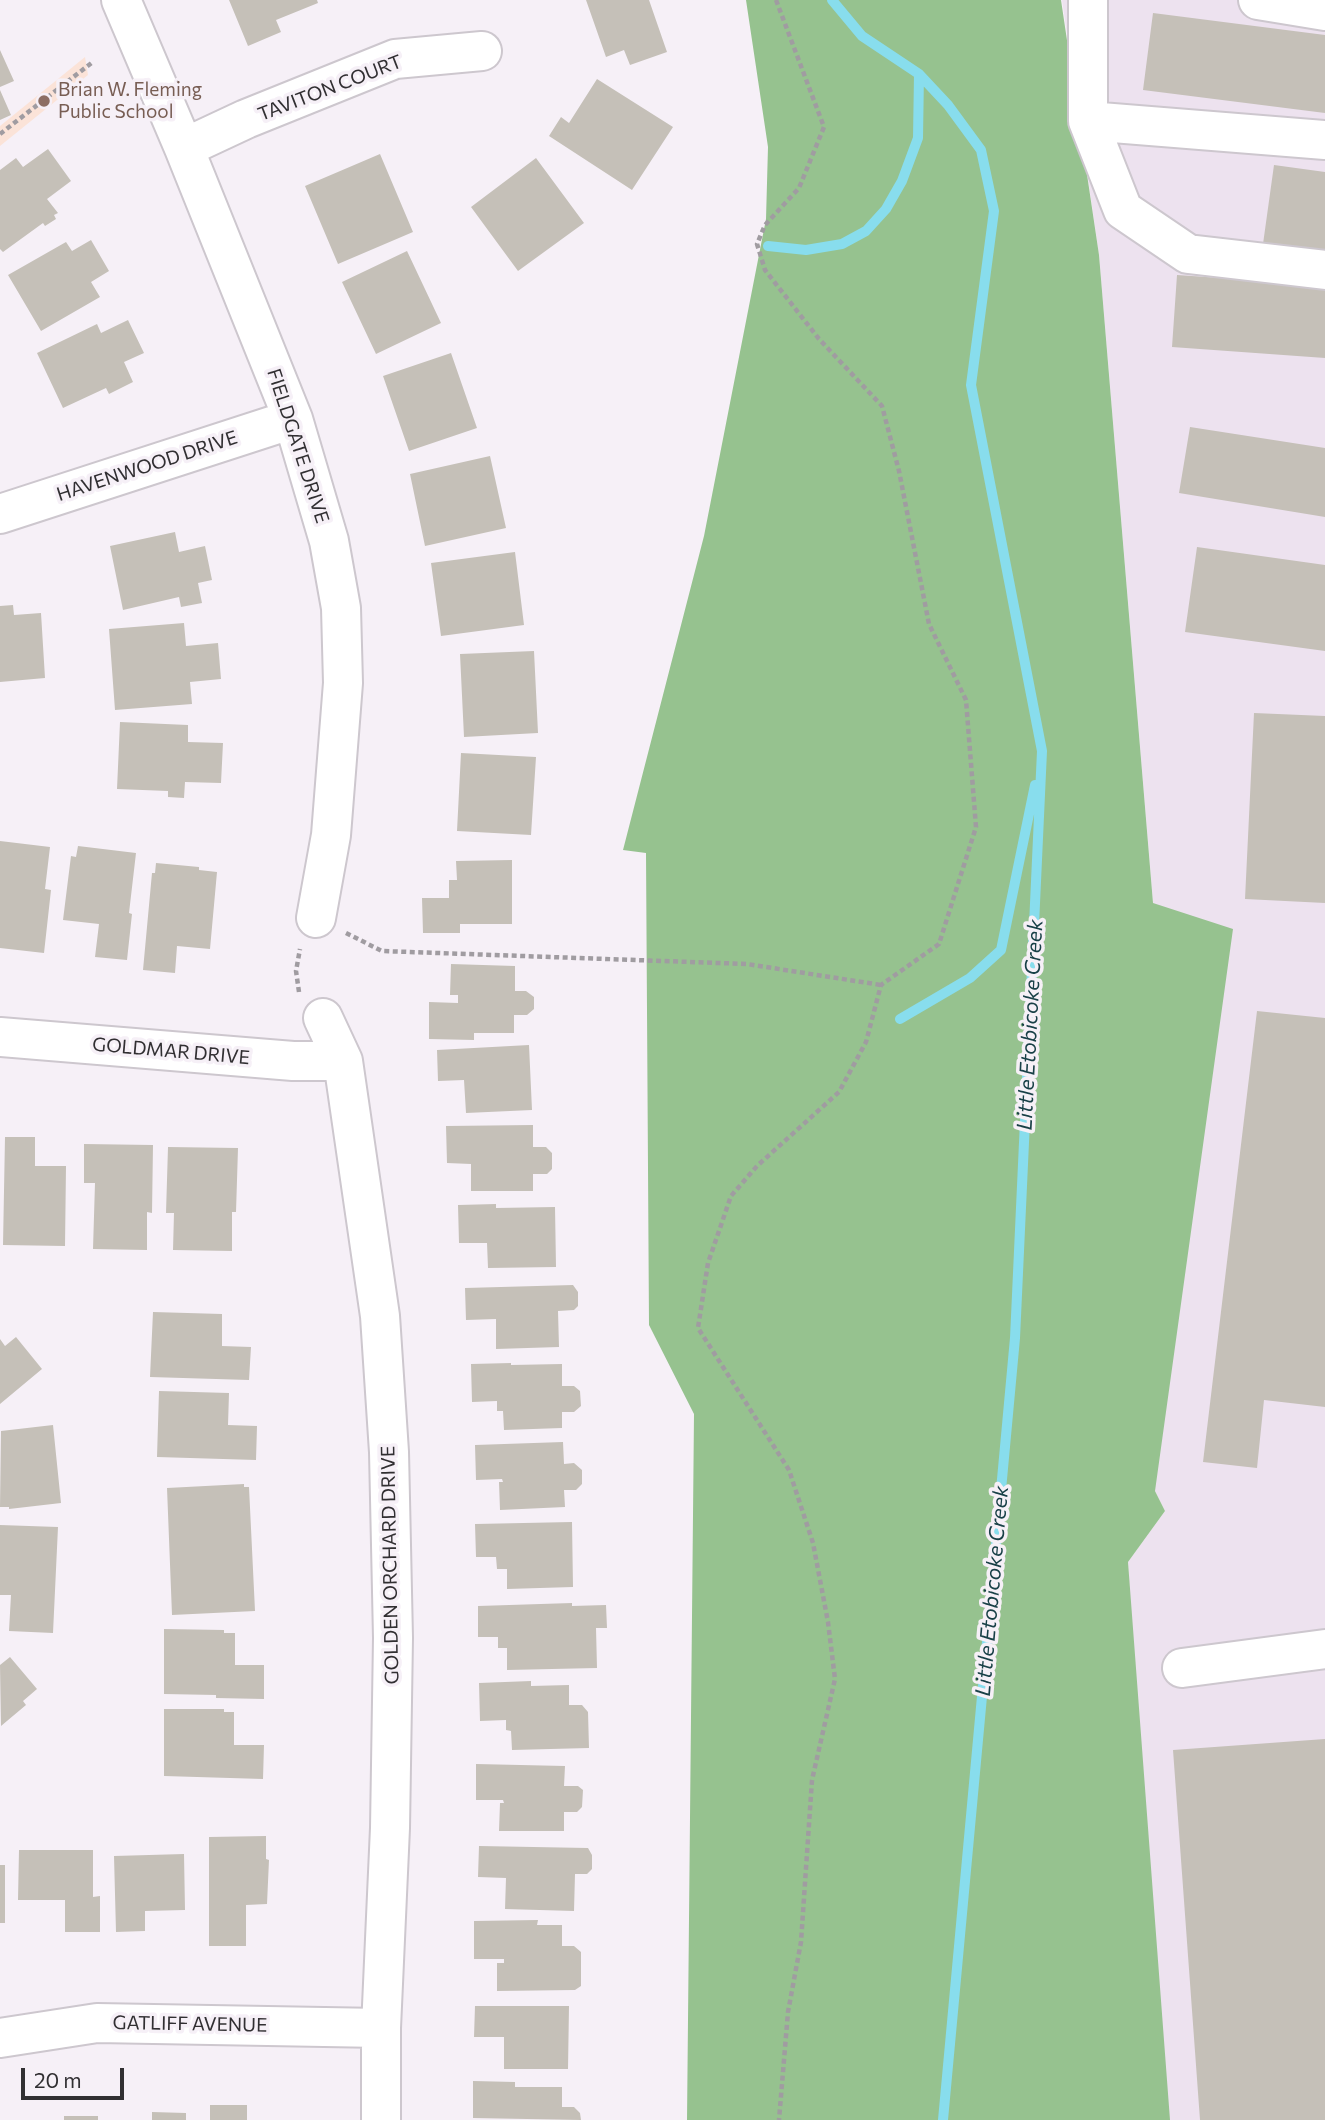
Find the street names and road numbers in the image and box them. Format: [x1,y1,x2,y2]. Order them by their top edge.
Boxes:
street label: TAVITON COURT [255,50,405,126]
street label: FIELDGATE DRIVE [262,366,334,526]
street label: HAVENWOOD DRIVE [54,426,240,506]
street label: GOLDMAR DRIVE [91,1033,251,1069]
street label: GOLDEN ORCHARD DRIVE [377,1446,403,1684]
street label: GATLIFF AVENUE [112,2011,268,2037]

